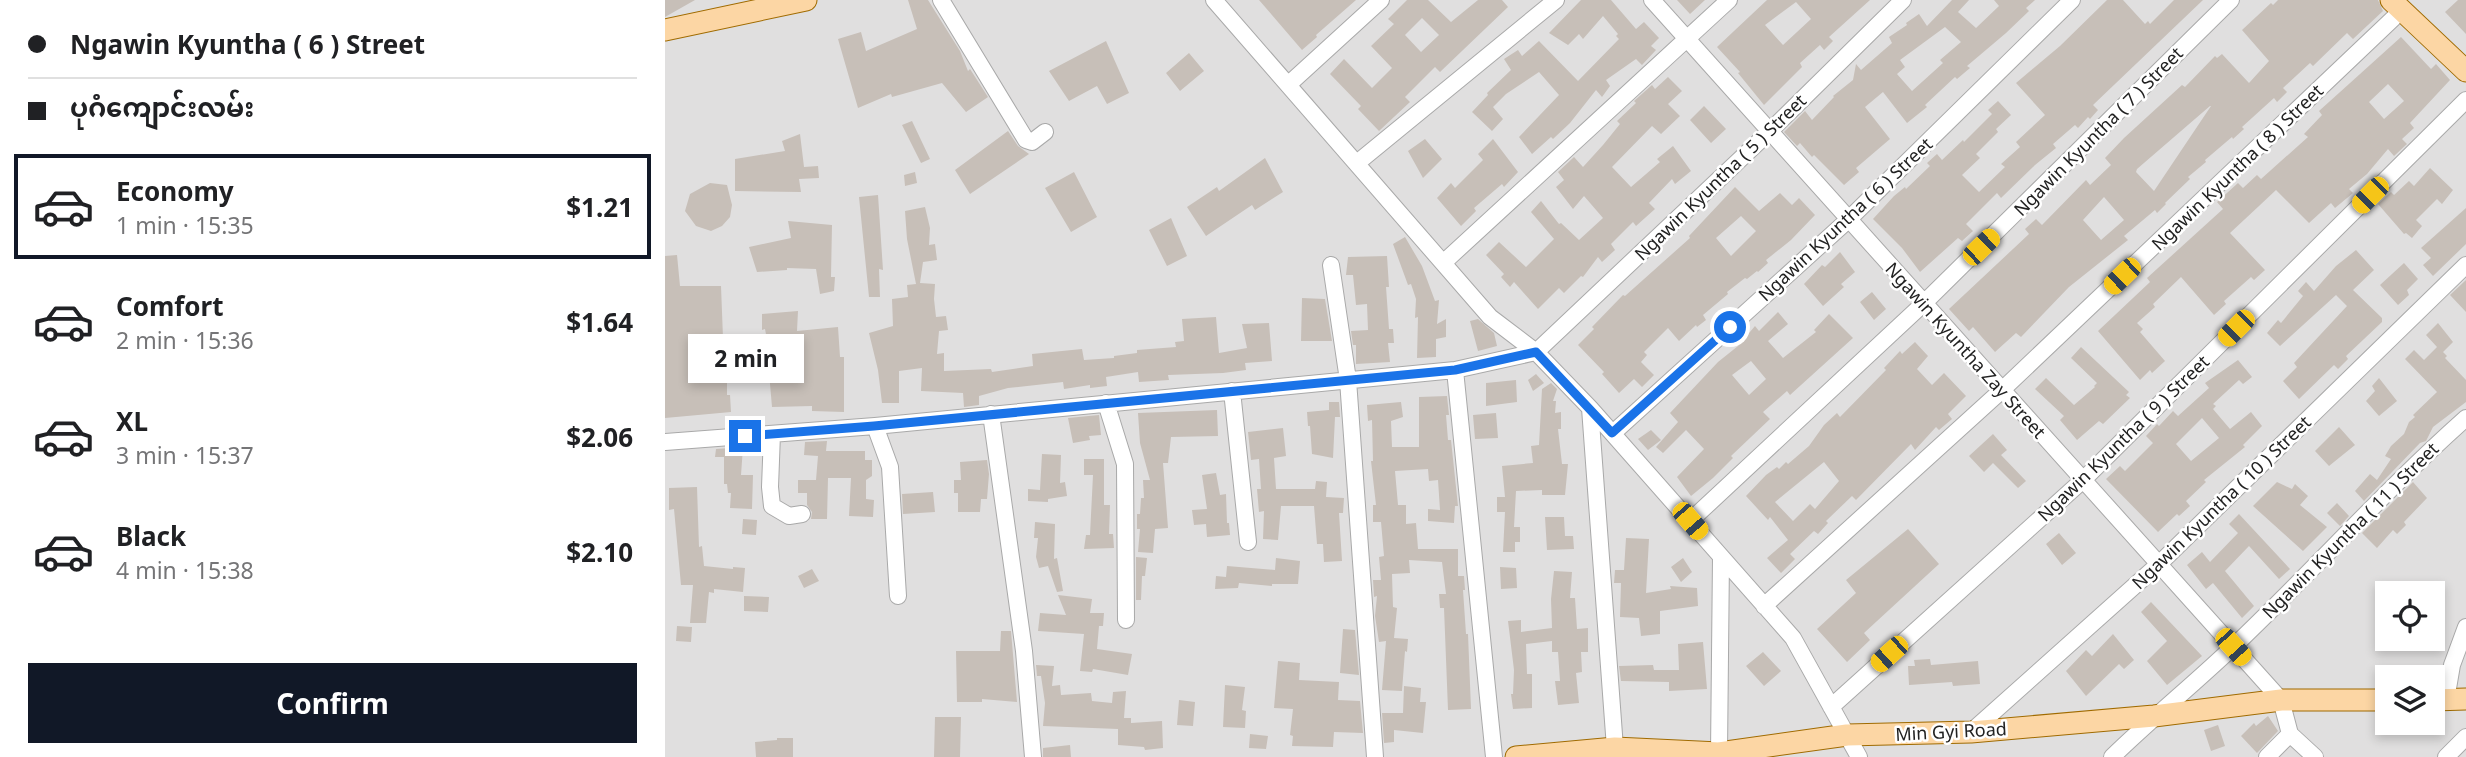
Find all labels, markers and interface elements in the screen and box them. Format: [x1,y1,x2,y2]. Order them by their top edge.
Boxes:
text: Ngawin Kyuntha ( 6 ) Street [70,26,425,62]
street label: Ngawin Kyuntha ( 7 ) Street [2008,41,2188,221]
street label: Ngawin Kyuntha ( 8 ) Street [2146,78,2328,255]
street label: Ngawin Kyuntha ( 5 ) Street [1629,88,1811,265]
text: ပုဂံကျောင်းလမ်း [70,89,254,125]
street label: Ngawin Kyuntha ( 6 ) Street [1753,132,1938,306]
text: Economy [116,173,234,209]
car [2348,173,2393,217]
icon: car [32,175,95,238]
text: $1.21 [566,189,633,225]
text: 1 min · 15:35 [116,209,254,241]
car [1959,225,2004,269]
car [2100,254,2145,298]
street label: Ngawin Kyuntha Zay Street [1880,257,2052,443]
text: Comfort [116,288,224,324]
icon: car [32,290,95,353]
text: $1.64 [566,304,633,340]
car [2214,306,2259,350]
route start [1714,311,1746,343]
text: 2 min · 15:36 [116,324,254,356]
callout: 2 min [687,334,803,384]
text: 2 min [714,342,778,374]
street label: Ngawin Kyuntha ( 9 ) Street [2032,349,2214,526]
text: XL [116,403,148,439]
icon: car [32,405,95,468]
street label: Ngawin Kyuntha ( 10 ) Street [2126,410,2316,594]
text: $2.06 [566,419,633,455]
route end [729,420,761,452]
street label: Ngawin Kyuntha ( 11 ) Street [2257,436,2444,623]
text: 3 min · 15:37 [116,439,254,471]
car [1669,498,1712,544]
text: Black [116,518,186,554]
icon: car [32,520,95,583]
text: $2.10 [566,534,633,570]
text: 4 min · 15:38 [116,554,254,586]
map controls [2375,581,2445,735]
button: locate [2375,581,2445,651]
car [2212,624,2255,670]
car [1867,632,1912,676]
button: Confirm [28,663,637,743]
button: layers [2375,665,2445,735]
street label: Min Gyi Road [1895,716,2007,746]

